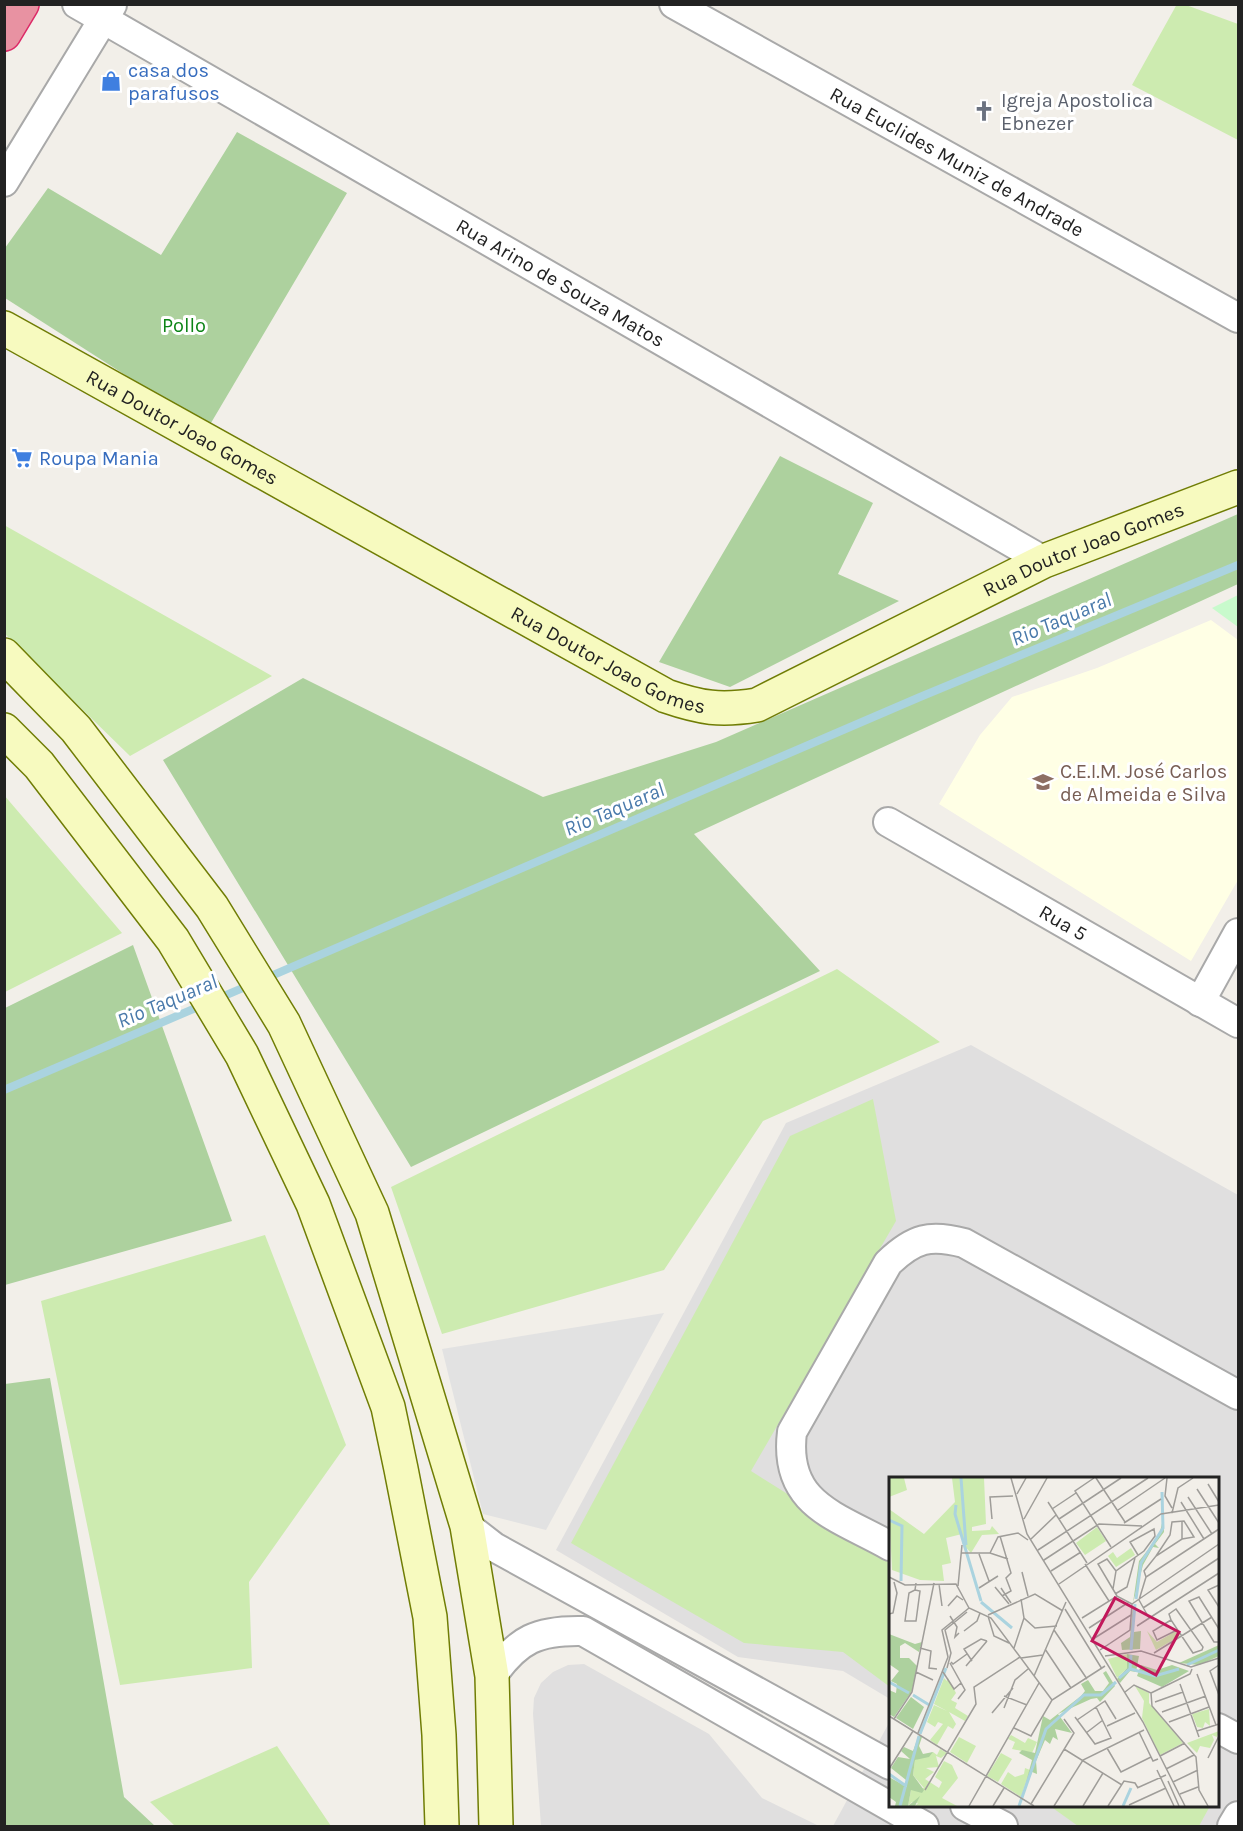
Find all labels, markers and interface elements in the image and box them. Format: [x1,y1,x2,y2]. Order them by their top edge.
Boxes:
place label: casa dos parafusos [128,59,220,105]
shop icon: casa dos parafusos [99,69,123,93]
street label: Rua Euclides Muniz de Andrade [826,82,1088,241]
place label: Igreja Apostolica Ebnezer [1001,89,1153,135]
church icon: Igreja Apostolica Ebnezer [972,99,996,123]
street label: Rua Arino de Souza Matos [452,213,669,352]
park label: Pollo [162,314,206,337]
street label: Rua Doutor Joao Gomes [82,365,282,490]
supermarket icon: Roupa Mania [10,446,34,470]
place label: Roupa Mania [39,447,159,470]
street label: Rua Doutor Joao Gomes [979,497,1187,601]
water label: Rio Taquaral [1007,587,1115,651]
street label: Rua Doutor Joao Gomes [507,601,707,718]
place label: C.E.I.M. José Carlos de Almeida e Silva [1060,760,1227,806]
school or university icon: C.E.I.M. José Carlos de Almeida e Silva [1031,770,1055,794]
water label: Rio Taquaral [560,777,668,841]
street label: Rua 5 [1035,900,1091,945]
water label: Rio Taquaral [113,969,221,1033]
inset map [889,1477,1219,1807]

